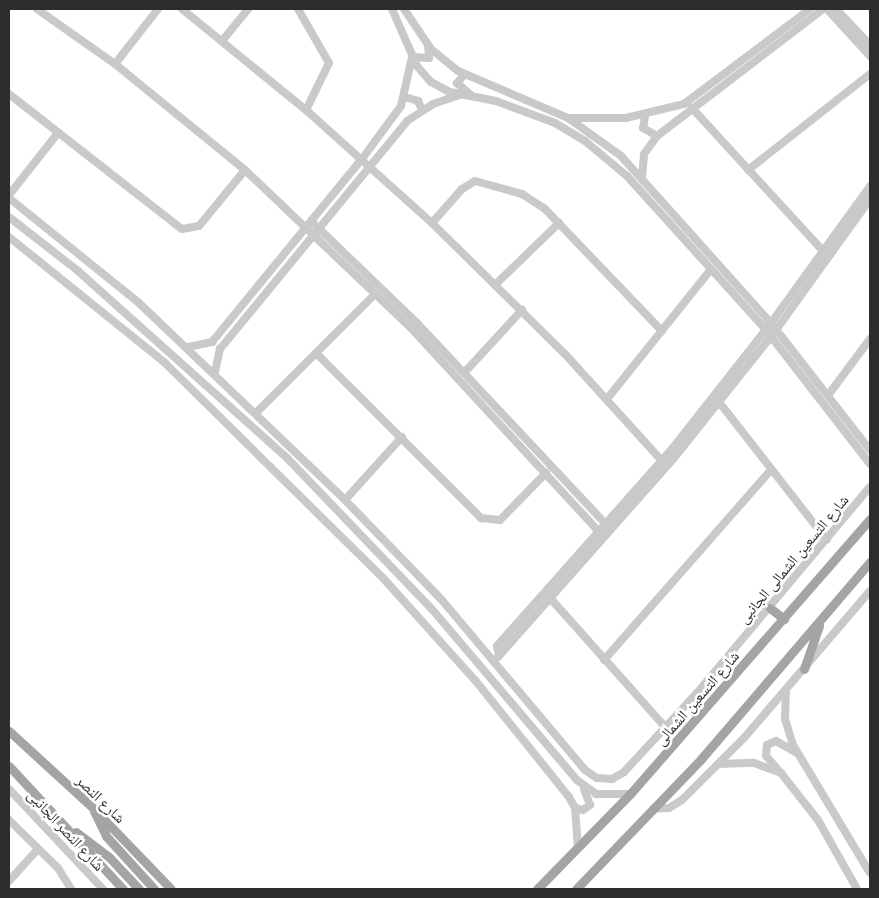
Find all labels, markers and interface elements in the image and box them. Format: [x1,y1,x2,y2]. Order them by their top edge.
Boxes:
street label: شارع التسعين الشمالى الجانبى [734,491,852,627]
street label: شارع التسعين الشمالى [651,647,743,749]
street label: شارع النصر [73,771,129,827]
street label: شارع النصر الجانبى [24,786,108,874]

